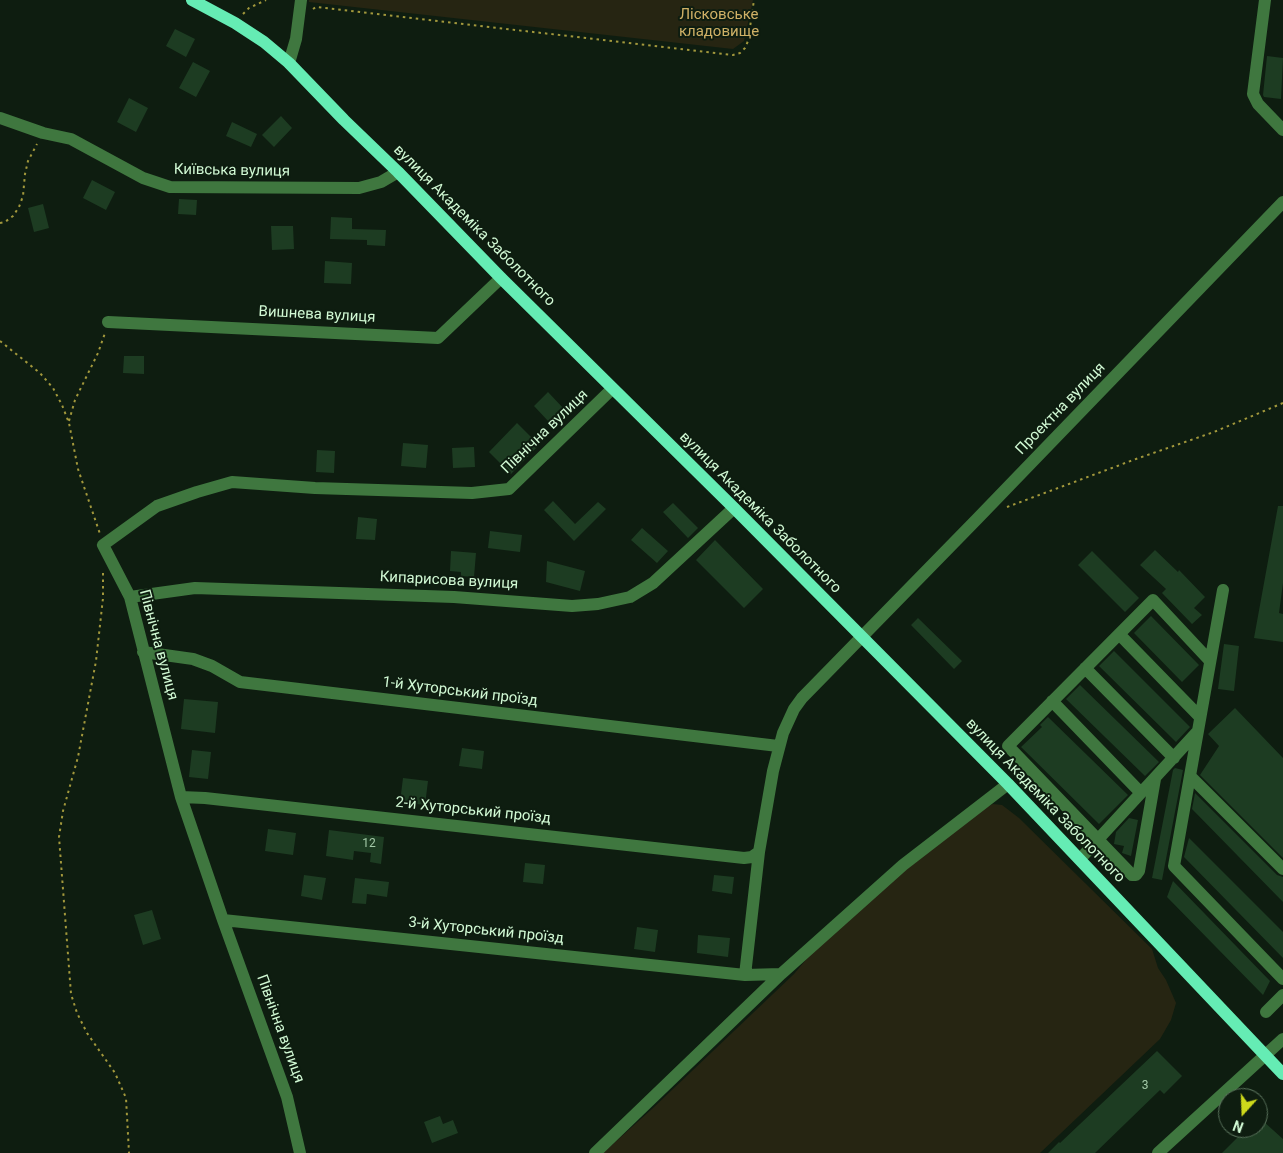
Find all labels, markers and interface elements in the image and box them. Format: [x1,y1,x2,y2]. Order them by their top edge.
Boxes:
park label: Лісковське кладовище [679,6,759,41]
street label: вулиця Академіка Заболотного [389,141,559,311]
street label: Київська вулиця [174,161,290,181]
street label: Вишнева вулиця [258,303,376,327]
street label: Проектна вулиця [1012,359,1110,459]
street label: Північна вулиця [498,386,592,478]
street label: вулиця Академіка Заболотного [675,428,845,598]
street label: Кипарисова вулиця [379,568,519,594]
street label: Північна вулиця [135,588,181,702]
street label: 1-й Хуторський проїзд [381,674,539,710]
street label: вулиця Академіка Заболотного [962,715,1128,887]
street label: 2-й Хуторський проїзд [394,794,552,828]
house number: 12 [362,837,376,851]
street label: 3-й Хуторський проїзд [407,914,565,948]
street label: Північна вулиця [252,972,308,1086]
house number: 3 [1142,1079,1148,1093]
north arrow [1218,1088,1268,1138]
text: N [1231,1117,1246,1135]

